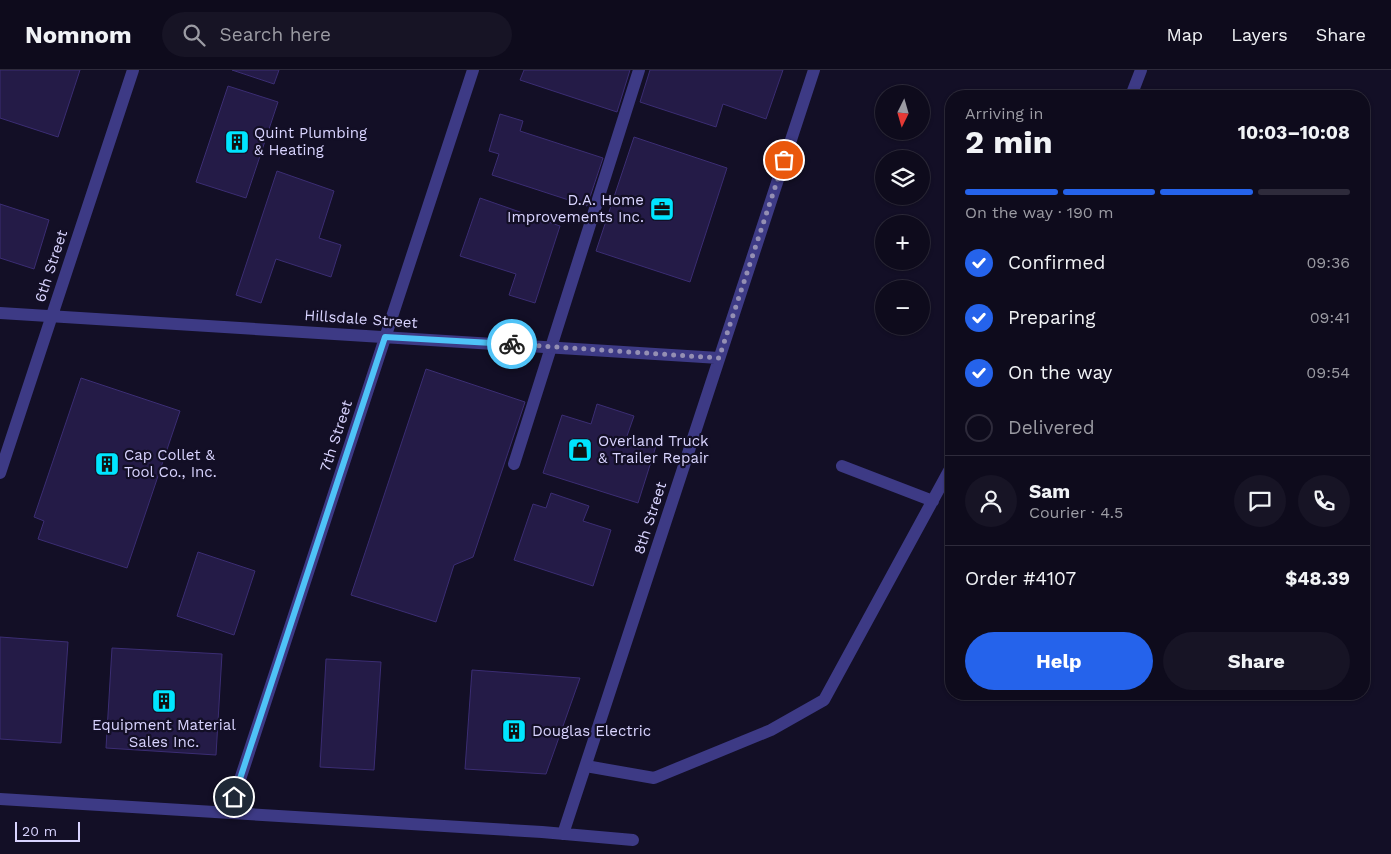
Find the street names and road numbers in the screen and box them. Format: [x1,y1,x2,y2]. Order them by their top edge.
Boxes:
street label: 6th Street [31,227,71,304]
street label: Hillsdale Street [304,306,419,332]
street label: 7th Street [316,397,356,474]
street label: 8th Street [630,479,670,556]

